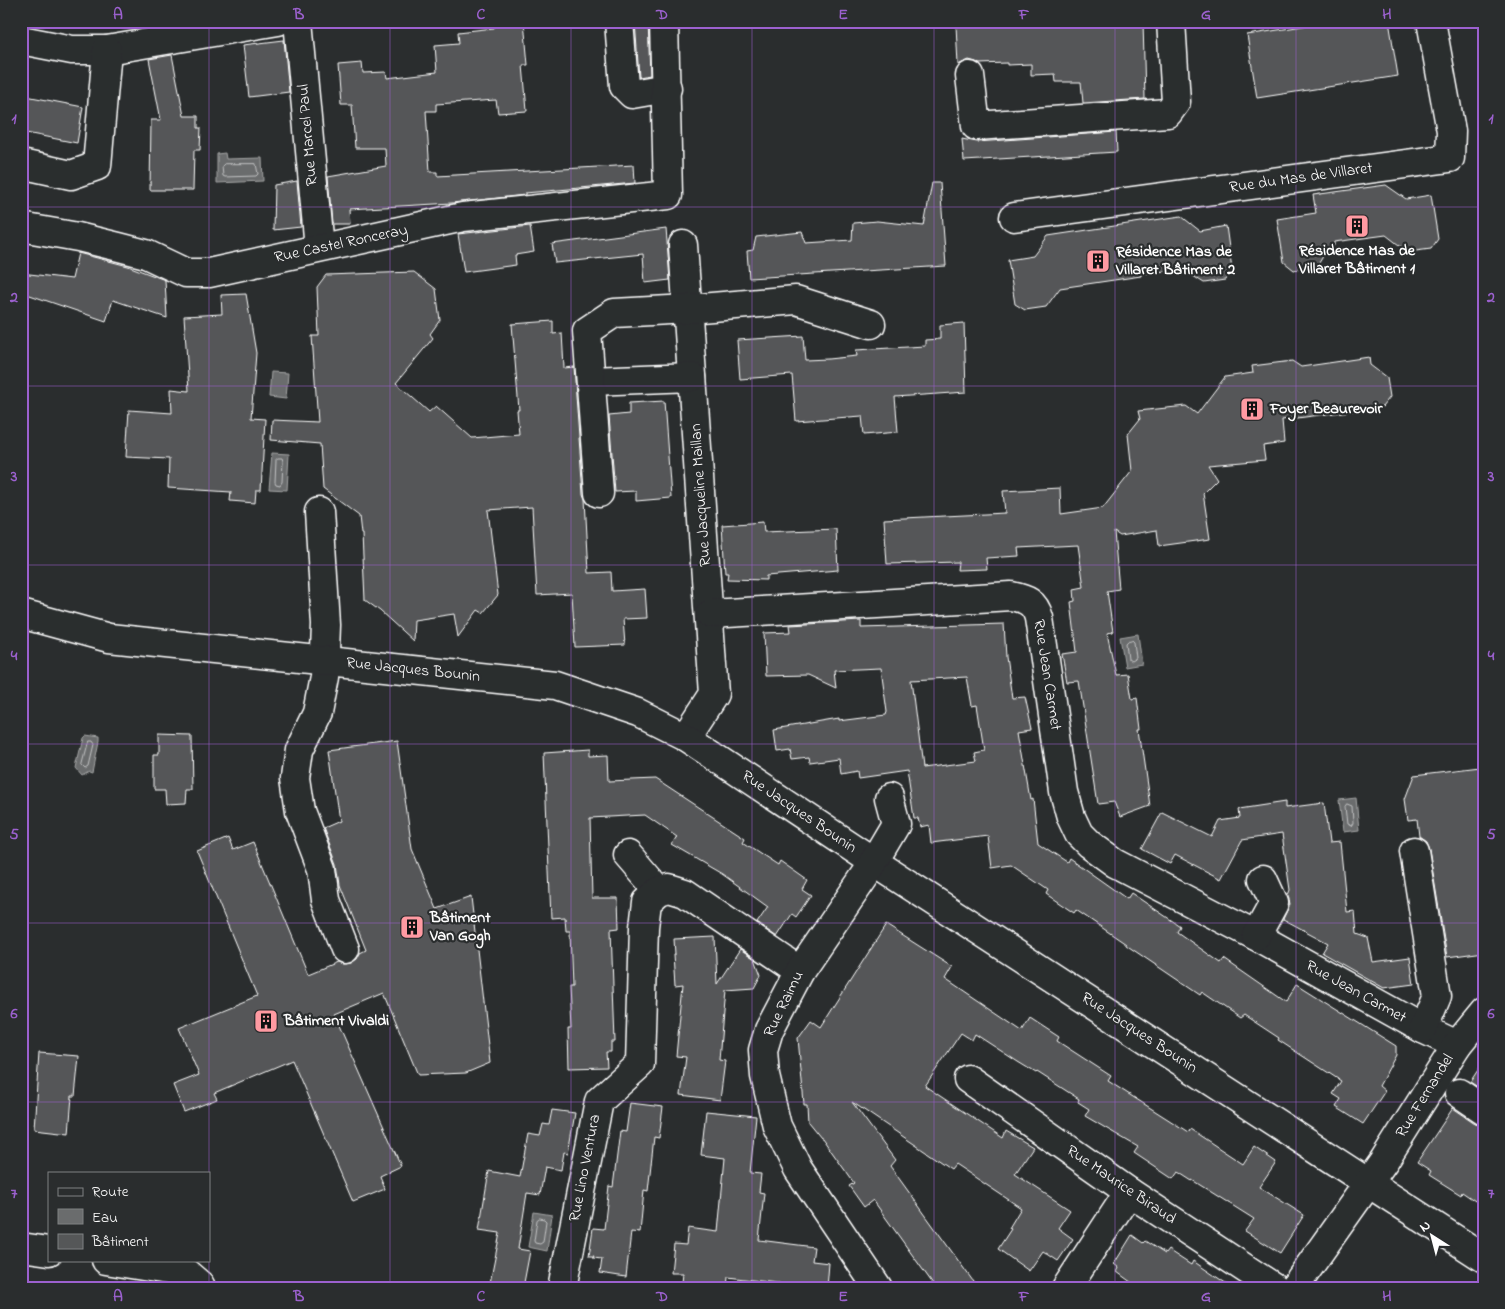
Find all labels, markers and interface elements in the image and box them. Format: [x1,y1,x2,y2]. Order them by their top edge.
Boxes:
text: A [113,3,123,27]
text: B [293,3,305,27]
text: C [477,3,486,27]
text: D [655,3,668,27]
text: E [838,3,848,27]
text: F [1018,3,1030,27]
text: G [1201,3,1211,27]
text: H [1382,3,1392,27]
street label: Rue Marcel Paul [292,83,324,187]
text: 1 [11,107,17,131]
text: 1 [1488,107,1494,131]
street label: Rue du Mas de Villaret [1228,156,1375,200]
building icon: Résidence Mas de Villaret Bâtiment 1 [1344,213,1370,239]
street label: Rue Castel Ronceray [272,218,410,270]
place label: Résidence Mas de Villaret Bâtiment 1 [1298,239,1416,281]
place label: Résidence Mas de Villaret Bâtiment 2 [1115,240,1235,282]
building icon: Résidence Mas de Villaret Bâtiment 2 [1085,248,1111,274]
text: 2 [9,286,18,310]
text: 2 [1486,286,1495,310]
building icon: Foyer Beaurevoir [1239,396,1265,422]
place label: Foyer Beaurevoir [1269,397,1383,422]
street label: Rue Jacqueline Maillan [684,423,718,567]
text: 3 [10,465,18,489]
text: 3 [1487,465,1495,489]
street label: Rue Jean Carmet [1026,618,1068,733]
text: 4 [10,644,18,668]
text: 4 [1487,644,1495,668]
street label: Rue Jacques Bounin [345,651,481,689]
street label: Rue Jacques Bounin [736,764,862,860]
text: 5 [9,823,19,847]
text: 5 [1486,823,1496,847]
place label: Bâtiment Van Gogh [429,906,491,949]
building icon: Bâtiment Van Gogh [399,914,425,940]
street label: Rue Jean Carmet [1301,954,1411,1030]
street label: Rue Raimu [758,967,810,1041]
street label: Rue Jacques Bounin [1076,986,1202,1080]
text: 6 [9,1002,18,1026]
text: 6 [1486,1002,1495,1026]
building icon: Bâtiment Vivaldi [253,1008,279,1034]
place label: Bâtiment Vivaldi [283,1009,389,1033]
street label: Rue Fernandel [1390,1049,1460,1143]
street label: Rue Lino Ventura [563,1112,607,1224]
street label: Rue Maurice Biraud [1061,1139,1181,1231]
legend [48,1172,210,1262]
text: Route [92,1181,129,1203]
text: 7 [11,1182,18,1206]
text: 7 [1488,1182,1495,1206]
text: Eau [92,1207,118,1229]
north arrow [1408,1212,1458,1262]
text: N [1415,1215,1435,1238]
text: Bâtiment [91,1231,149,1253]
text: A [113,1285,123,1309]
text: B [293,1285,305,1309]
text: C [477,1285,486,1309]
text: D [655,1285,668,1309]
text: E [838,1285,848,1309]
text: F [1018,1285,1030,1309]
text: G [1201,1285,1211,1309]
text: H [1382,1285,1392,1309]

